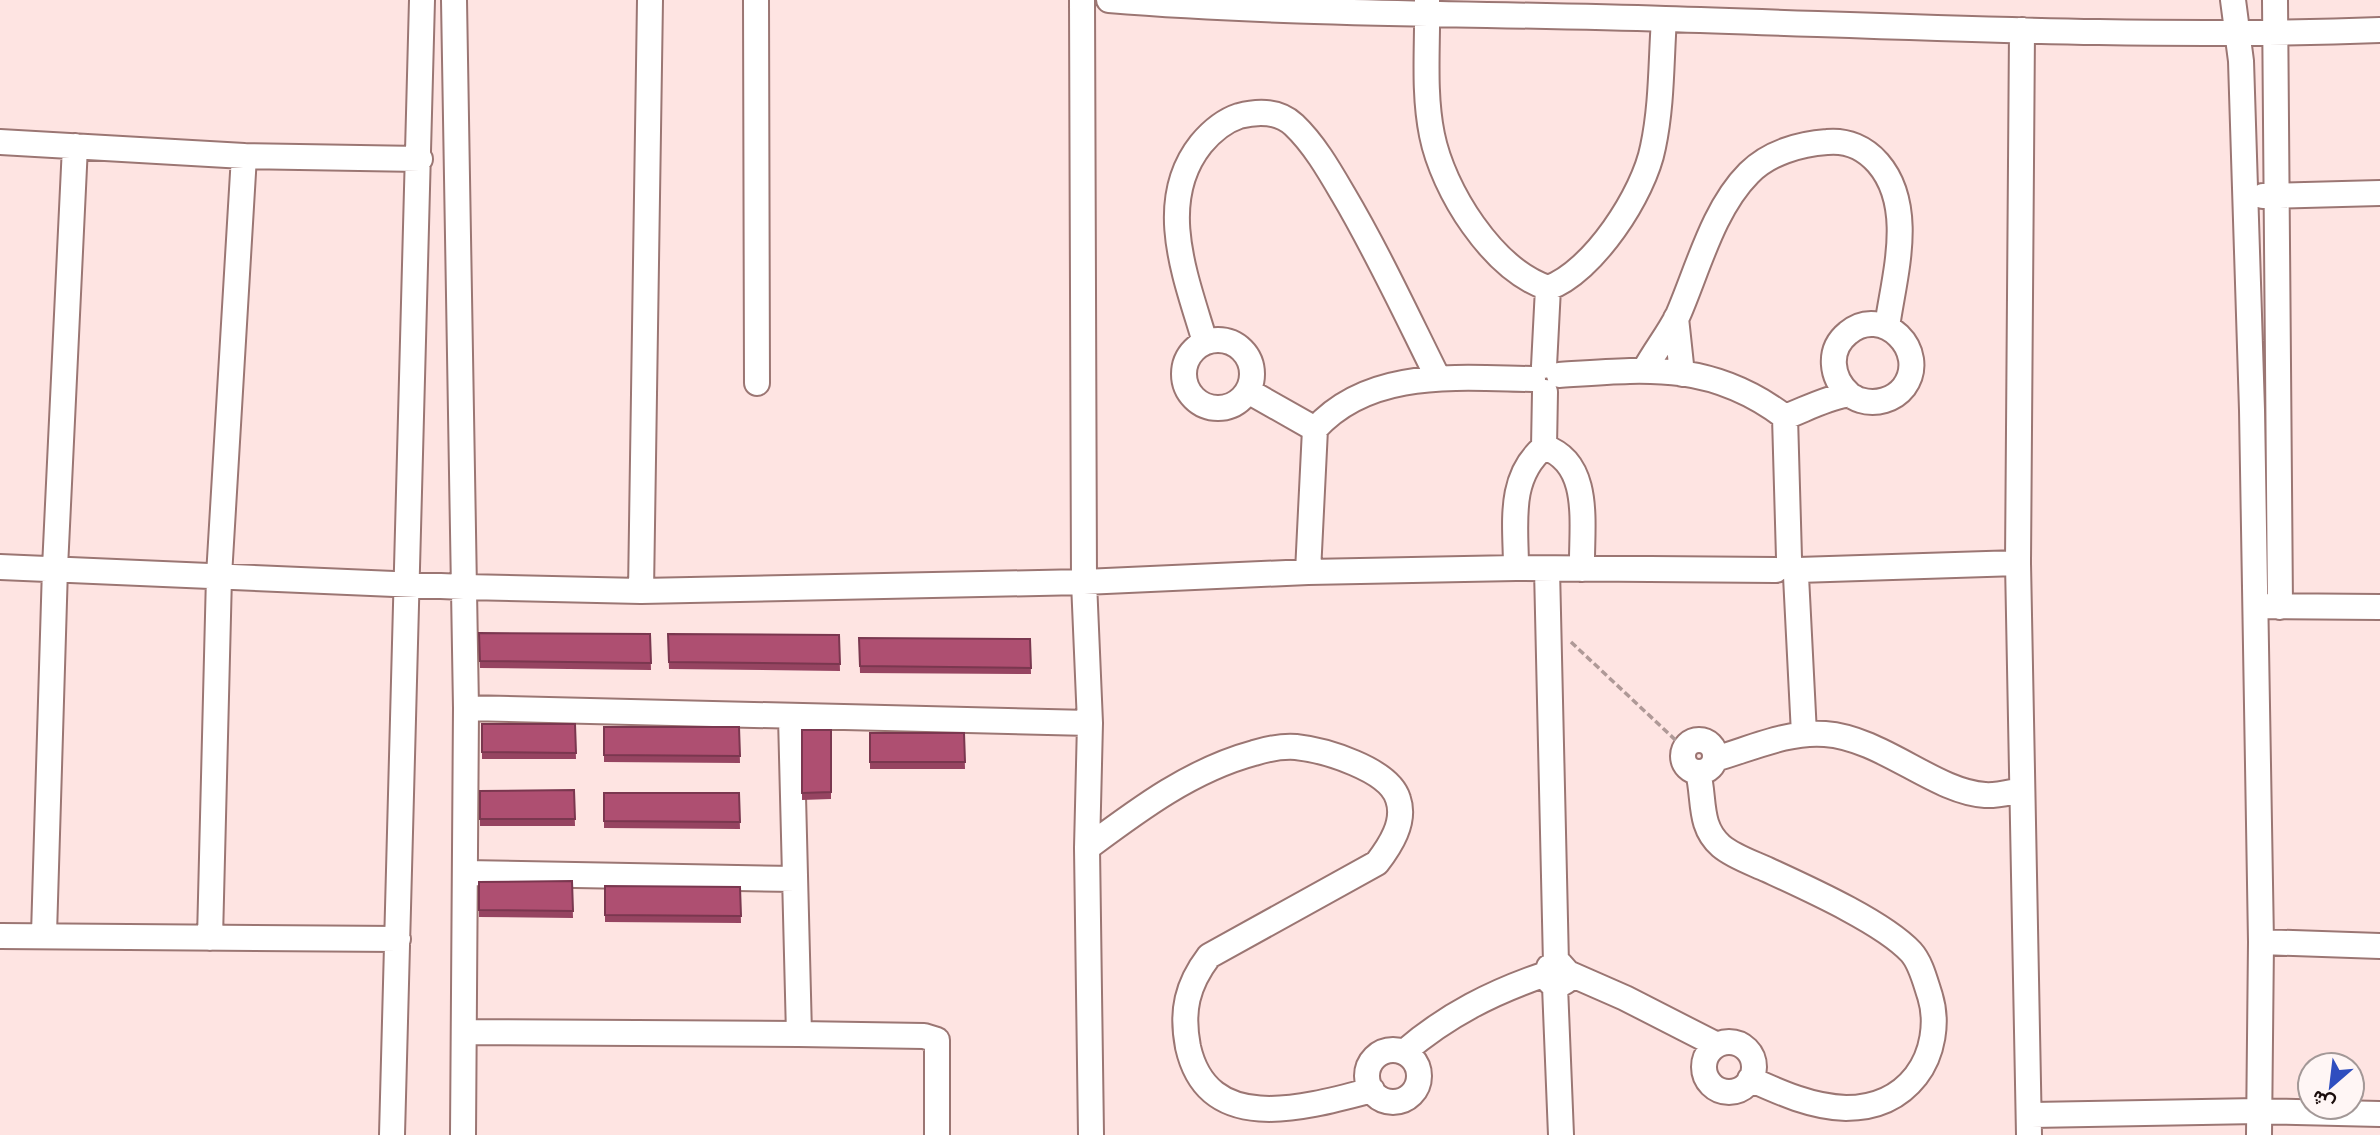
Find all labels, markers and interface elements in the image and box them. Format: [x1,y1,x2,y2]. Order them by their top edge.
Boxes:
north arrow [2296,1051,2366,1121]
text: ش [2308,1085,2339,1116]

